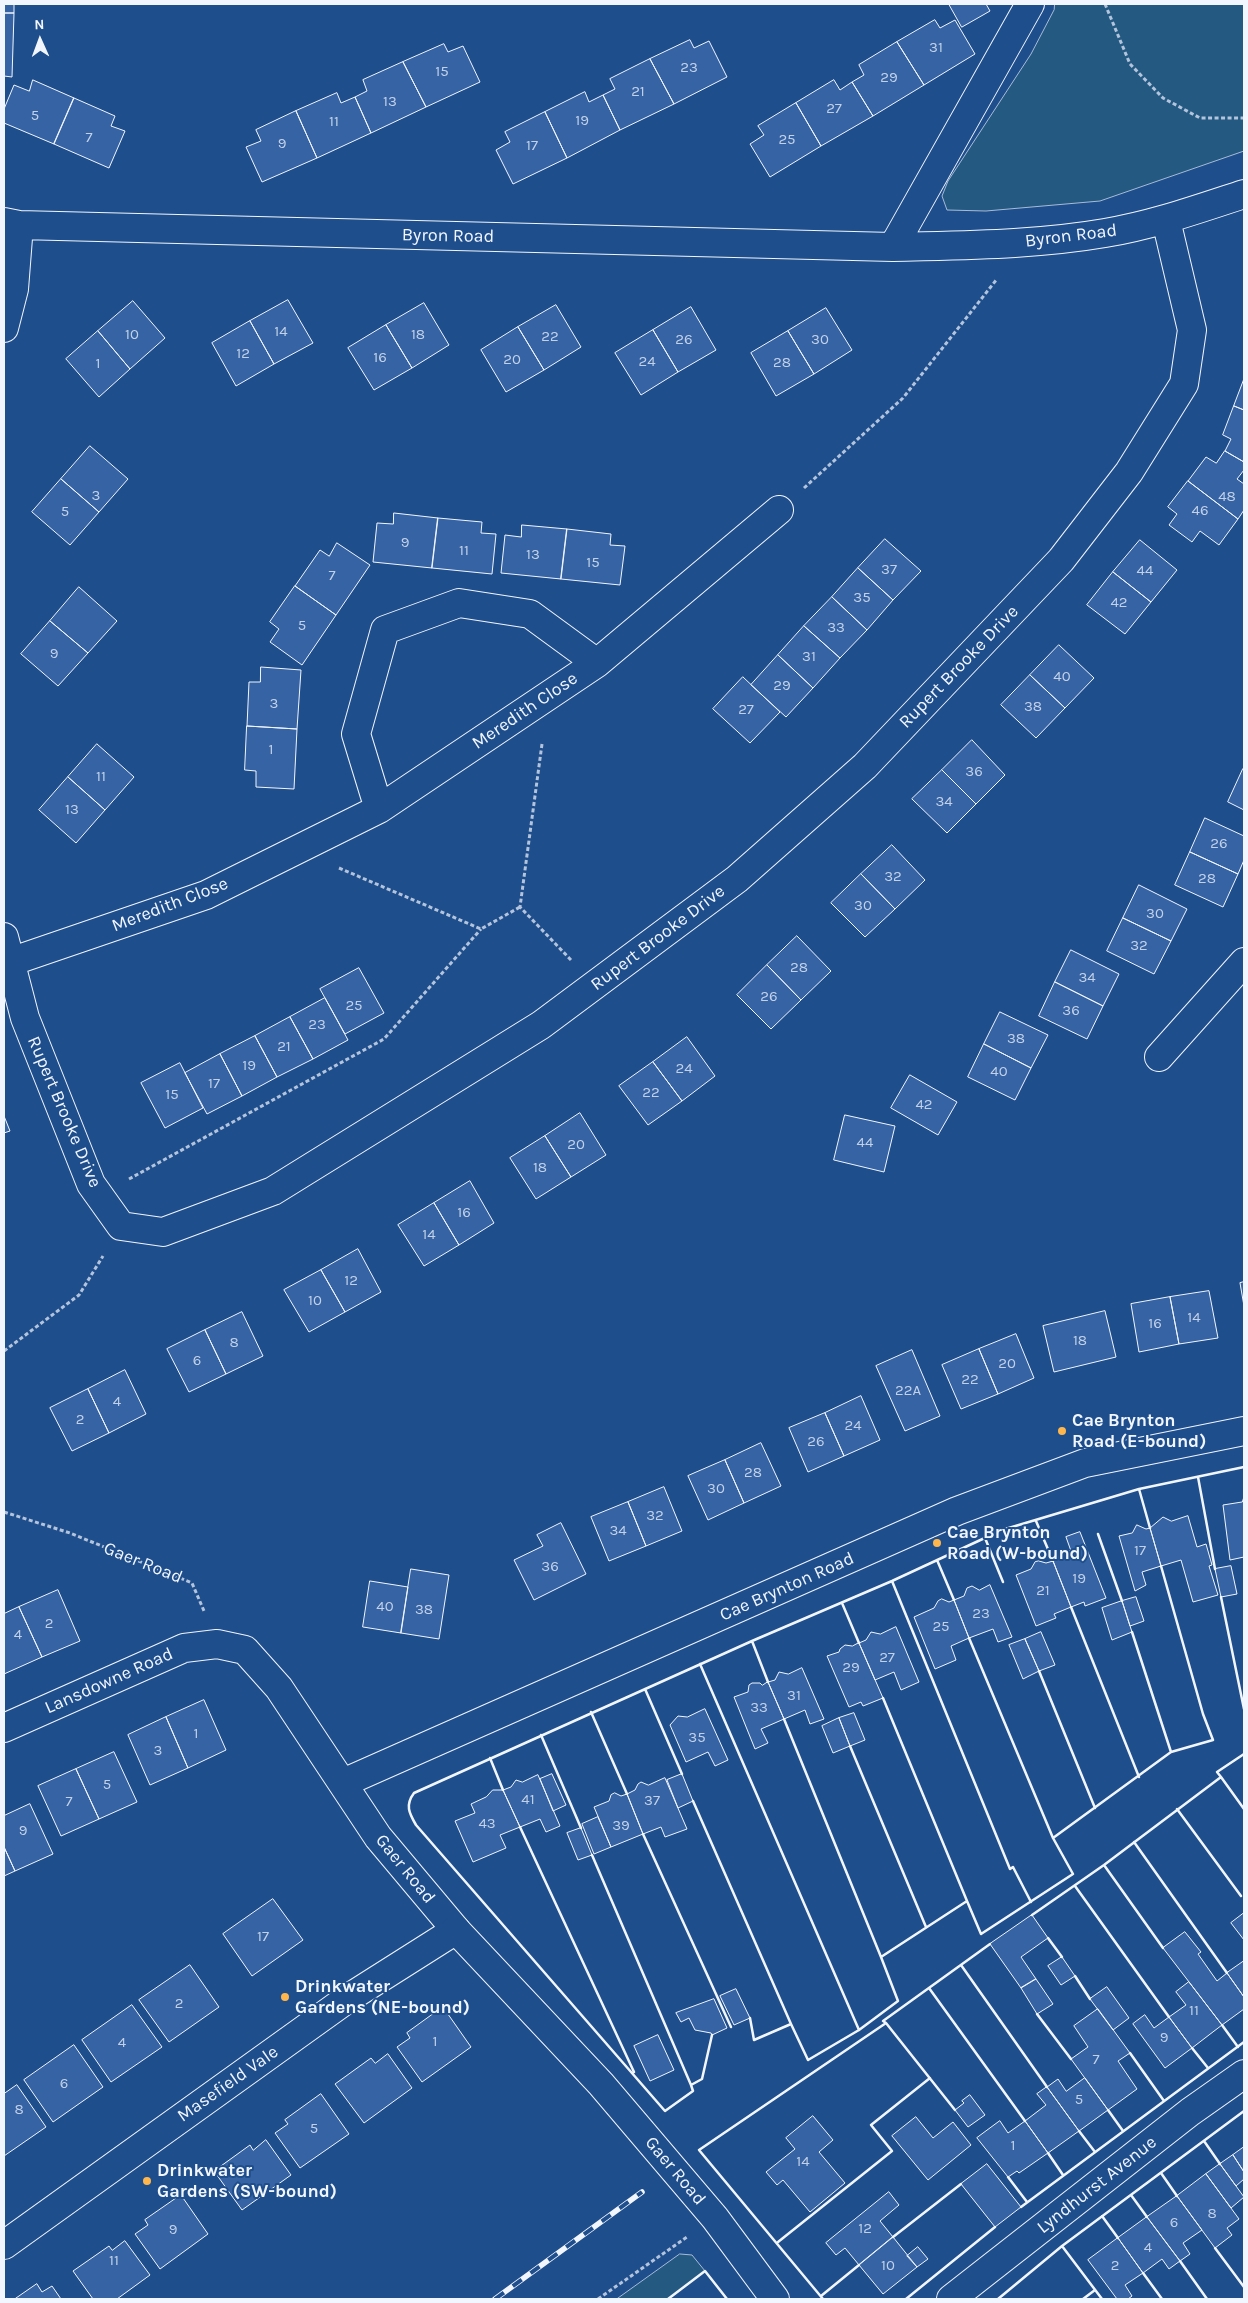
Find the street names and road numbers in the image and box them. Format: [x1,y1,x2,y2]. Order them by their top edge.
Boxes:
street label: Byron Road [1024,220,1118,252]
street label: Byron Road [402,224,494,248]
street label: Rupert Brooke Drive [895,601,1023,733]
street label: Meredith Close [468,668,582,754]
street label: Meredith Close [109,873,231,937]
street label: Rupert Brooke Drive [587,881,729,995]
street label: Rupert Brooke Drive [22,1033,106,1191]
street label: Gaer Road [100,1537,186,1589]
street label: Cae Brynton Road [717,1548,857,1626]
street label: Lansdowne Road [42,1643,176,1719]
street label: Gaer Road [371,1830,439,1908]
street label: Masefield Vale [173,2041,283,2127]
street label: Gaer Road [640,2132,710,2210]
street label: Lyndhurst Avenue [1033,2132,1161,2238]

